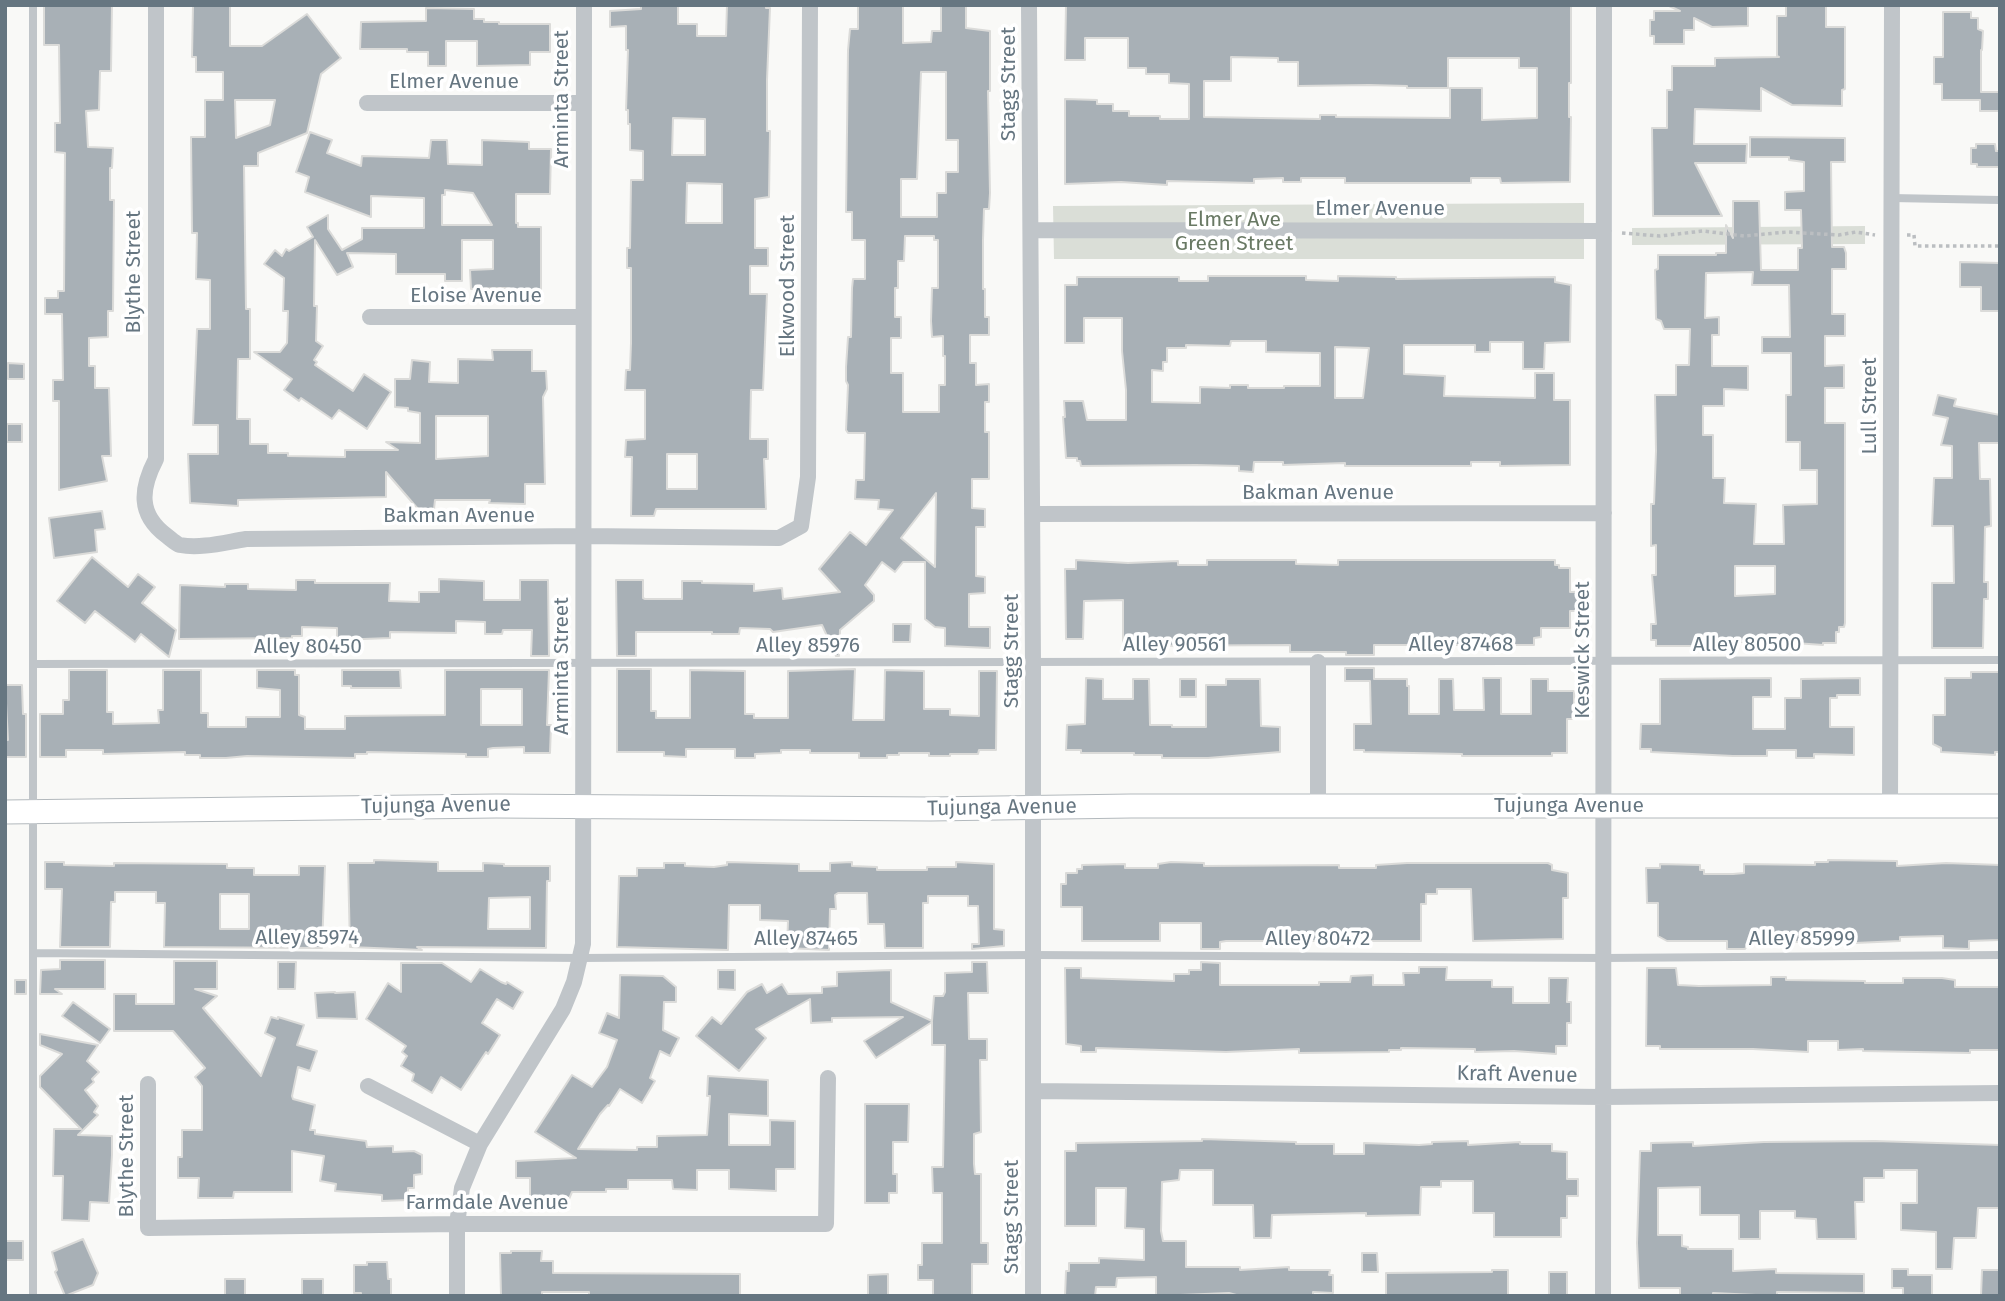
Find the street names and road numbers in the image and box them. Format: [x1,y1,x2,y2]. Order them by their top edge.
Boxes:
street label: Stagg Street [996,27,1022,141]
street label: Arminta Street [549,30,575,168]
street label: Elmer Avenue [389,69,519,95]
street label: Elmer Avenue [1315,196,1445,222]
street label: Blythe Street [121,211,147,333]
street label: Elkwood Street [775,215,801,357]
street label: Eloise Avenue [410,283,542,309]
street label: Lull Street [1857,357,1883,455]
street label: Bakman Avenue [1242,480,1394,506]
street label: Bakman Avenue [383,503,535,529]
street label: Keswick Street [1570,581,1596,719]
street label: Stagg Street [999,594,1025,708]
street label: Arminta Street [549,597,575,735]
street label: Alley 90561 [1123,632,1227,658]
street label: Alley 87468 [1408,632,1514,658]
street label: Alley 80500 [1693,632,1801,658]
street label: Alley 85976 [756,633,860,659]
street label: Alley 80450 [254,634,362,660]
street label: Tujunga Avenue [361,792,511,820]
street label: Tujunga Avenue [1494,793,1644,819]
street label: Tujunga Avenue [927,794,1077,822]
street label: Alley 85974 [255,925,359,951]
street label: Alley 87465 [754,926,858,952]
street label: Alley 80472 [1266,926,1370,952]
street label: Alley 85999 [1749,926,1855,952]
street label: Kraft Avenue [1456,1061,1578,1089]
street label: Blythe Street [114,1095,140,1217]
street label: Stagg Street [999,1160,1025,1274]
street label: Farmdale Avenue [405,1190,569,1216]

